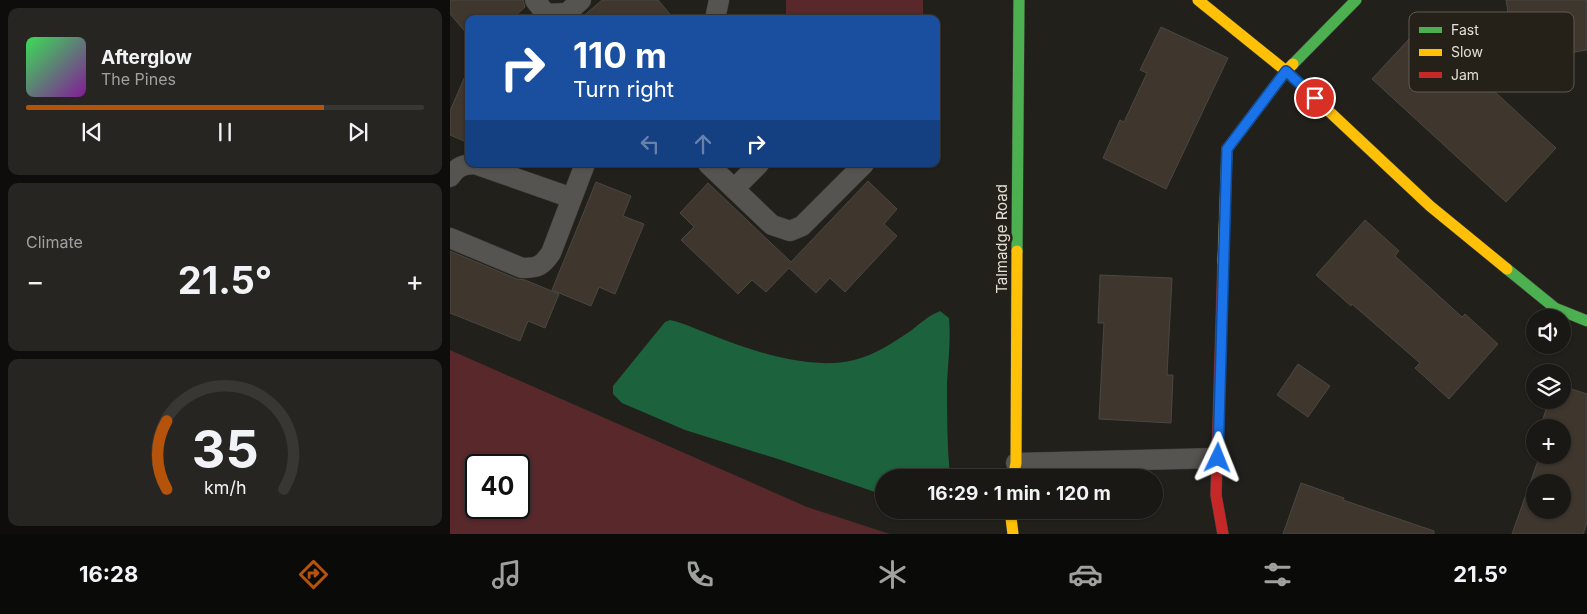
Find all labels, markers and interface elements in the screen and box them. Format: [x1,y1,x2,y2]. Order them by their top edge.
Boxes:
legend [1409,12,1574,92]
text: Fast [1451,21,1479,38]
text: 110 m [573,34,667,76]
icon: right [490,35,555,100]
text: Slow [1451,43,1483,60]
text: Afterglow [101,46,192,69]
text: Jam [1451,66,1479,83]
text: The Pines [101,69,176,89]
text: Turn right [573,76,674,102]
pin [1294,77,1336,119]
icon: arrive [1301,84,1329,112]
icon: previous [78,118,106,146]
icon: pause [211,118,239,146]
icon: next [344,118,372,146]
icon: left [636,130,664,158]
icon: ahead [689,130,717,158]
icon: right [742,130,770,158]
street label: Talmadge Road [992,184,1011,294]
text: Climate [26,232,83,252]
text: 21.5° [178,257,272,303]
text: − [26,264,45,298]
text: + [405,264,424,298]
map controls [1526,309,1571,519]
button: sound [1526,309,1571,354]
button: layers [1526,364,1571,409]
text: 35 [192,418,258,481]
button: + [1526,419,1571,464]
position arrow [1191,431,1243,483]
speed limit sign: 40 [465,454,530,519]
button: − [1526,474,1571,519]
text: km/h [204,477,246,498]
text: 16:29 · 1 min · 120 m [927,482,1111,505]
icon: directions [296,557,331,592]
icon: music [489,557,524,592]
icon: phone [682,557,717,592]
icon: climate [875,557,910,592]
icon: car [1068,557,1103,592]
icon: filters [1260,557,1295,592]
text: 16:28 [79,561,138,587]
text: 21.5° [1453,561,1508,587]

